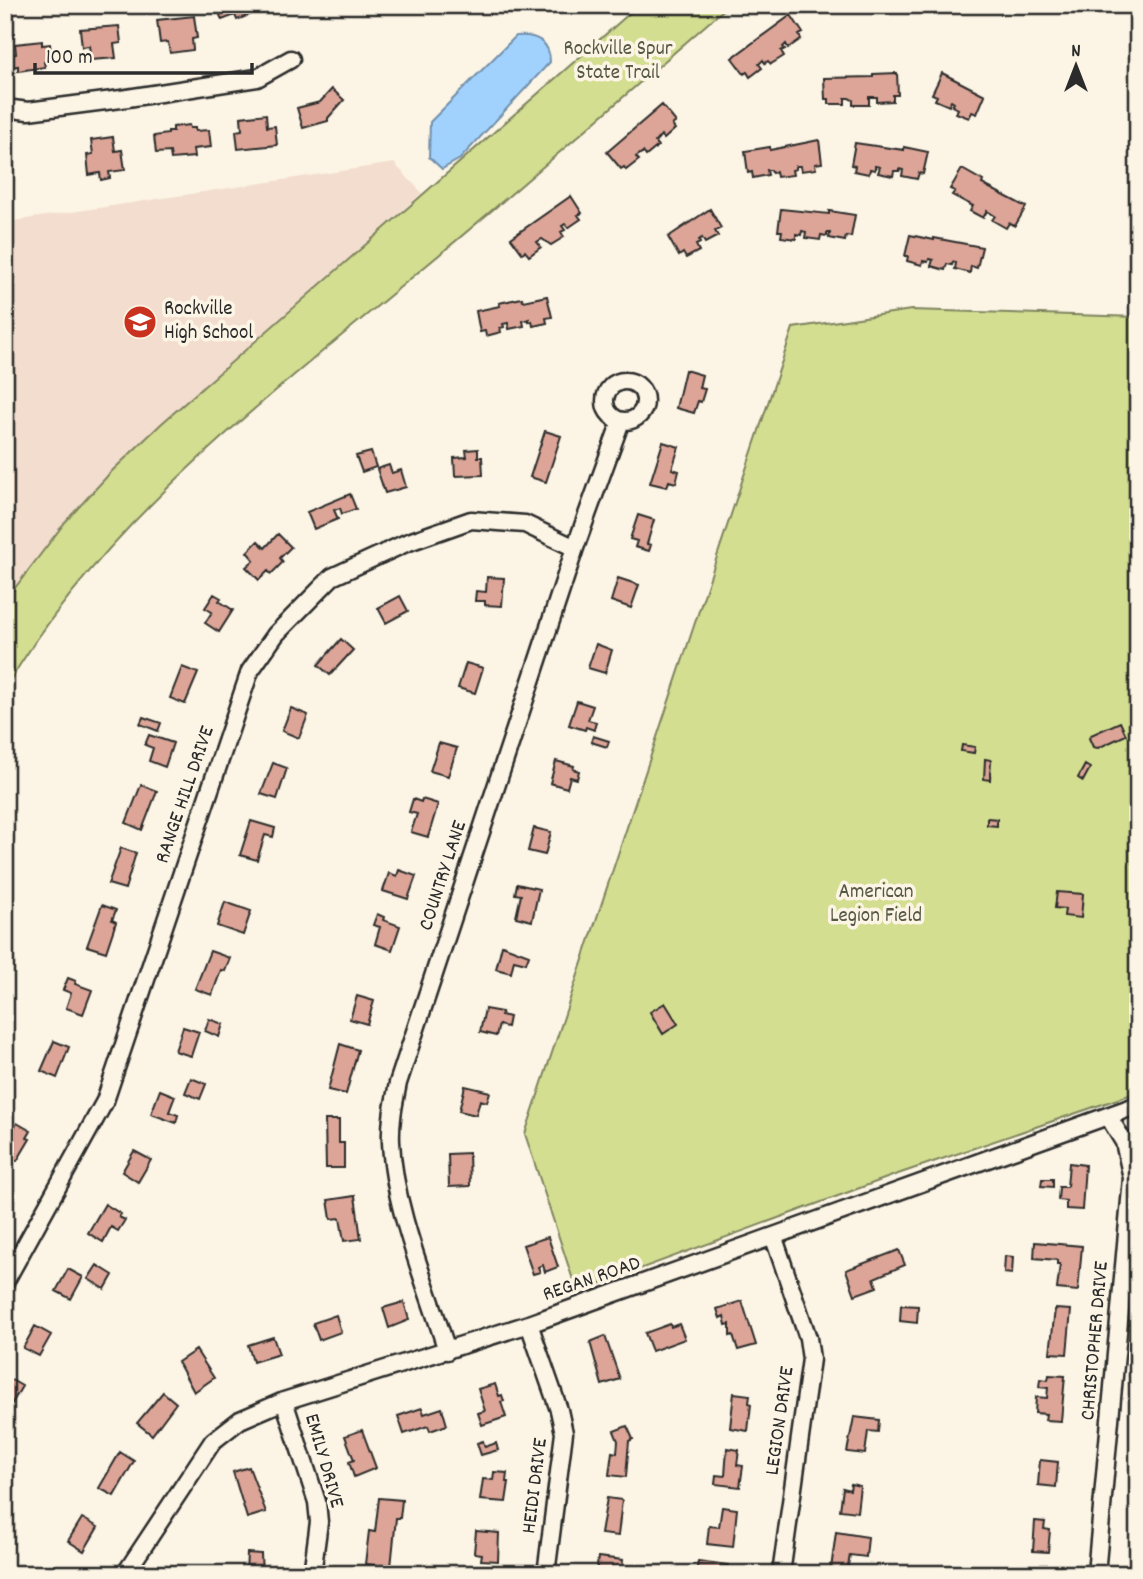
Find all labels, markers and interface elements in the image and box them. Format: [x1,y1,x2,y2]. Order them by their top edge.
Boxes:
scale bar [35,32,252,76]
north arrow [1042,32,1112,102]
park label: Rockville Spur State Trail [563,35,673,89]
text: N [1071,39,1081,66]
text: 100 m [46,44,93,74]
place label: Rockville High School [164,295,253,349]
school or university icon: Rockville High School [121,303,159,341]
street label: RANGE HILL DRIVE [148,722,224,868]
street label: COUNTRY LANE [412,817,476,935]
park label: American Legion Field [830,878,922,932]
street label: REGAN ROAD [539,1249,645,1311]
street label: CHRISTOPHER DRIVE [1074,1260,1118,1422]
street label: LEGION DRIVE [759,1364,804,1477]
street label: EMILY DRIVE [295,1410,351,1512]
street label: HEIDI DRIVE [515,1436,557,1536]

